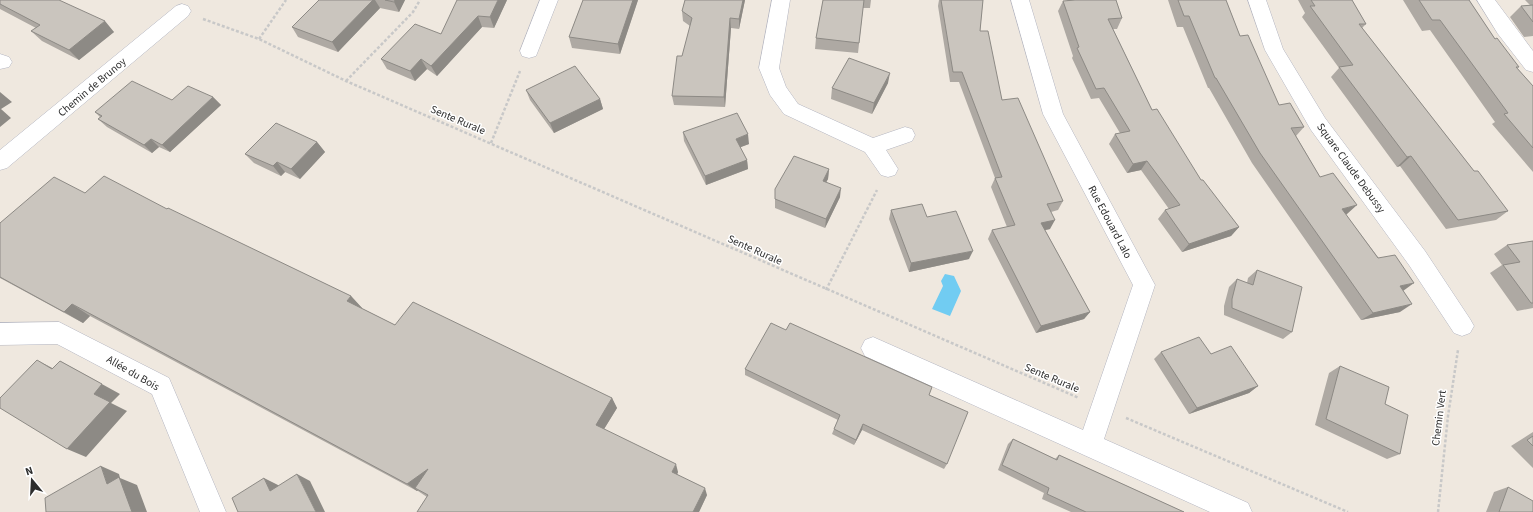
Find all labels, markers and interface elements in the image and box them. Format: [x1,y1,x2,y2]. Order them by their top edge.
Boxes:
street label: Chemin de Brunoy [55,54,129,120]
street label: Sente Rurale [428,102,488,138]
street label: Square Claude Debussy [1313,120,1389,216]
street label: Rue Edouard Lalo [1084,183,1136,261]
street label: Sente Rurale [725,231,785,269]
street label: Allée du Bois [104,352,163,394]
street label: Sente Rurale [1022,360,1082,396]
street label: Chemin Vert [1428,389,1450,447]
north arrow [12,460,52,500]
text: N [23,463,35,479]

